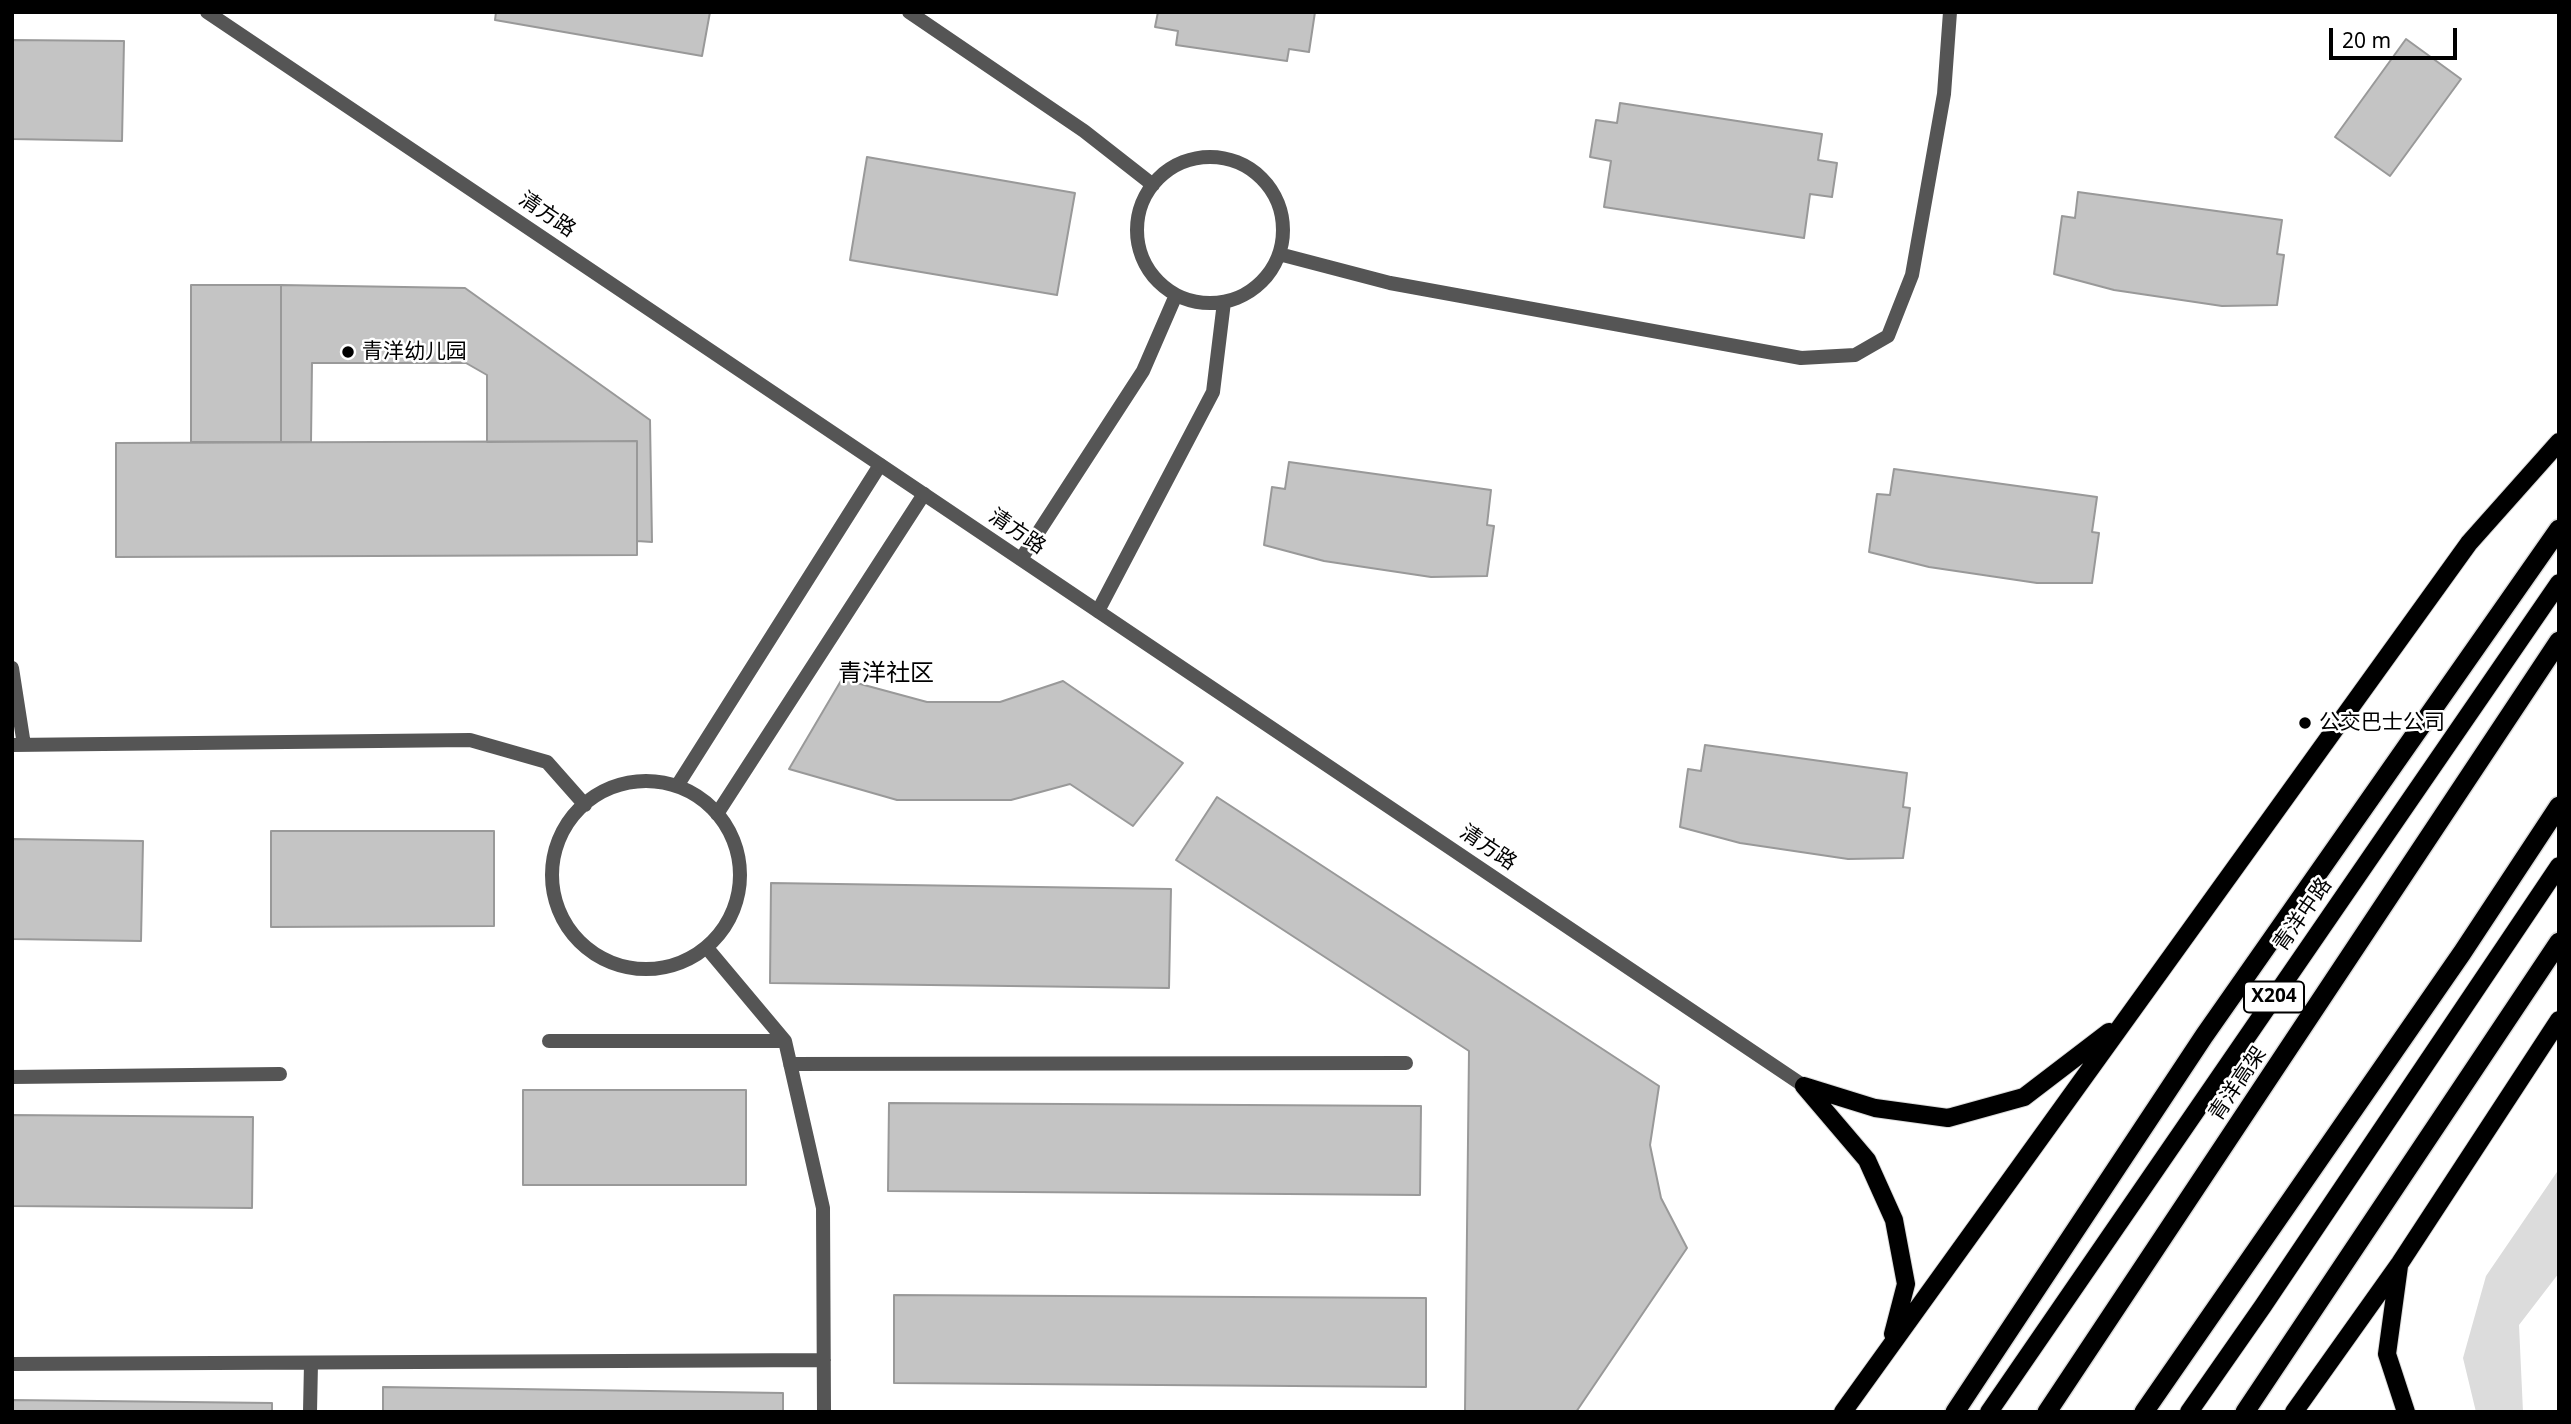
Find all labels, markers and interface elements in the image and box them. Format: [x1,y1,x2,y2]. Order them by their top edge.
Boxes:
scale bar [2333,14,2461,58]
text: 20 m [2342,26,2391,54]
street label: 清方路 [514,187,580,243]
place label: 青洋幼儿园 [362,339,467,365]
marker: 青洋幼儿园 [340,344,356,360]
street label: 清方路 [984,504,1050,560]
district label: 青洋社区 [838,660,934,688]
place label: 公交巴士公司 [2319,710,2445,736]
marker: 公交巴士公司 [2297,715,2313,731]
street label: 清方路 [1455,820,1521,876]
street label: 青洋中路 [2269,873,2337,957]
road number: X204 [2244,981,2304,1012]
street label: 青洋高架 [2204,1042,2272,1126]

